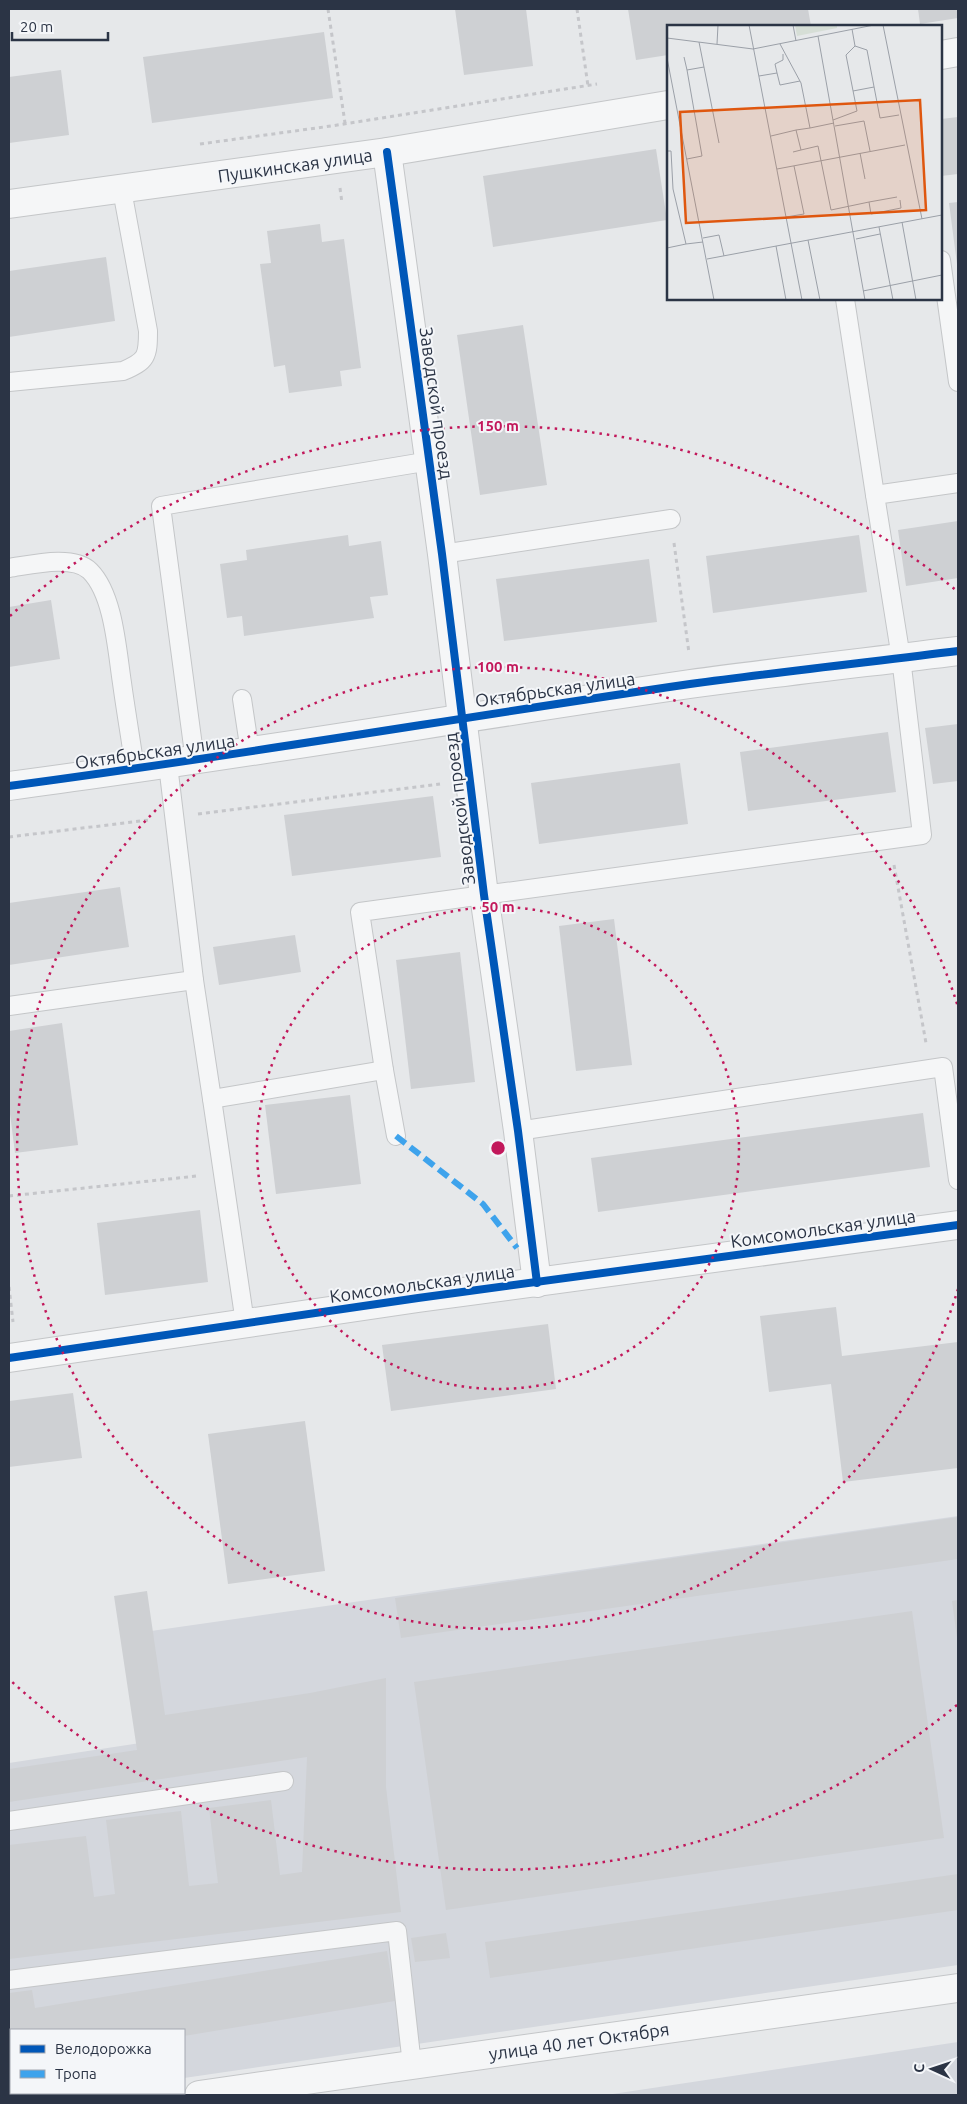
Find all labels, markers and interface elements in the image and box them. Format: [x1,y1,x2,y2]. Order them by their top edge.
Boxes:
scale bar [12,10,109,42]
text: 20 m [20,18,53,35]
inset map [667,25,942,300]
street label: Пушкинская улица [216,144,374,186]
street label: Заводской проезд [416,326,458,481]
text: 150 m [477,417,519,434]
text: 100 m [477,658,519,675]
street label: Октябрьская улица [474,668,636,710]
street label: Октябрьская улица [74,730,236,772]
street label: Заводской проезд [440,731,478,886]
text: 50 m [481,898,515,915]
centre of rings [489,1139,507,1157]
street label: Комсомольская улица [729,1205,917,1251]
street label: Комсомольская улица [328,1260,516,1306]
street label: улица 40 лет Октября [487,2018,671,2064]
legend [10,2029,185,2094]
text: Велодорожка [55,2040,152,2057]
north arrow [907,2044,957,2094]
text: С [911,2063,927,2073]
text: Тропа [55,2065,97,2082]

